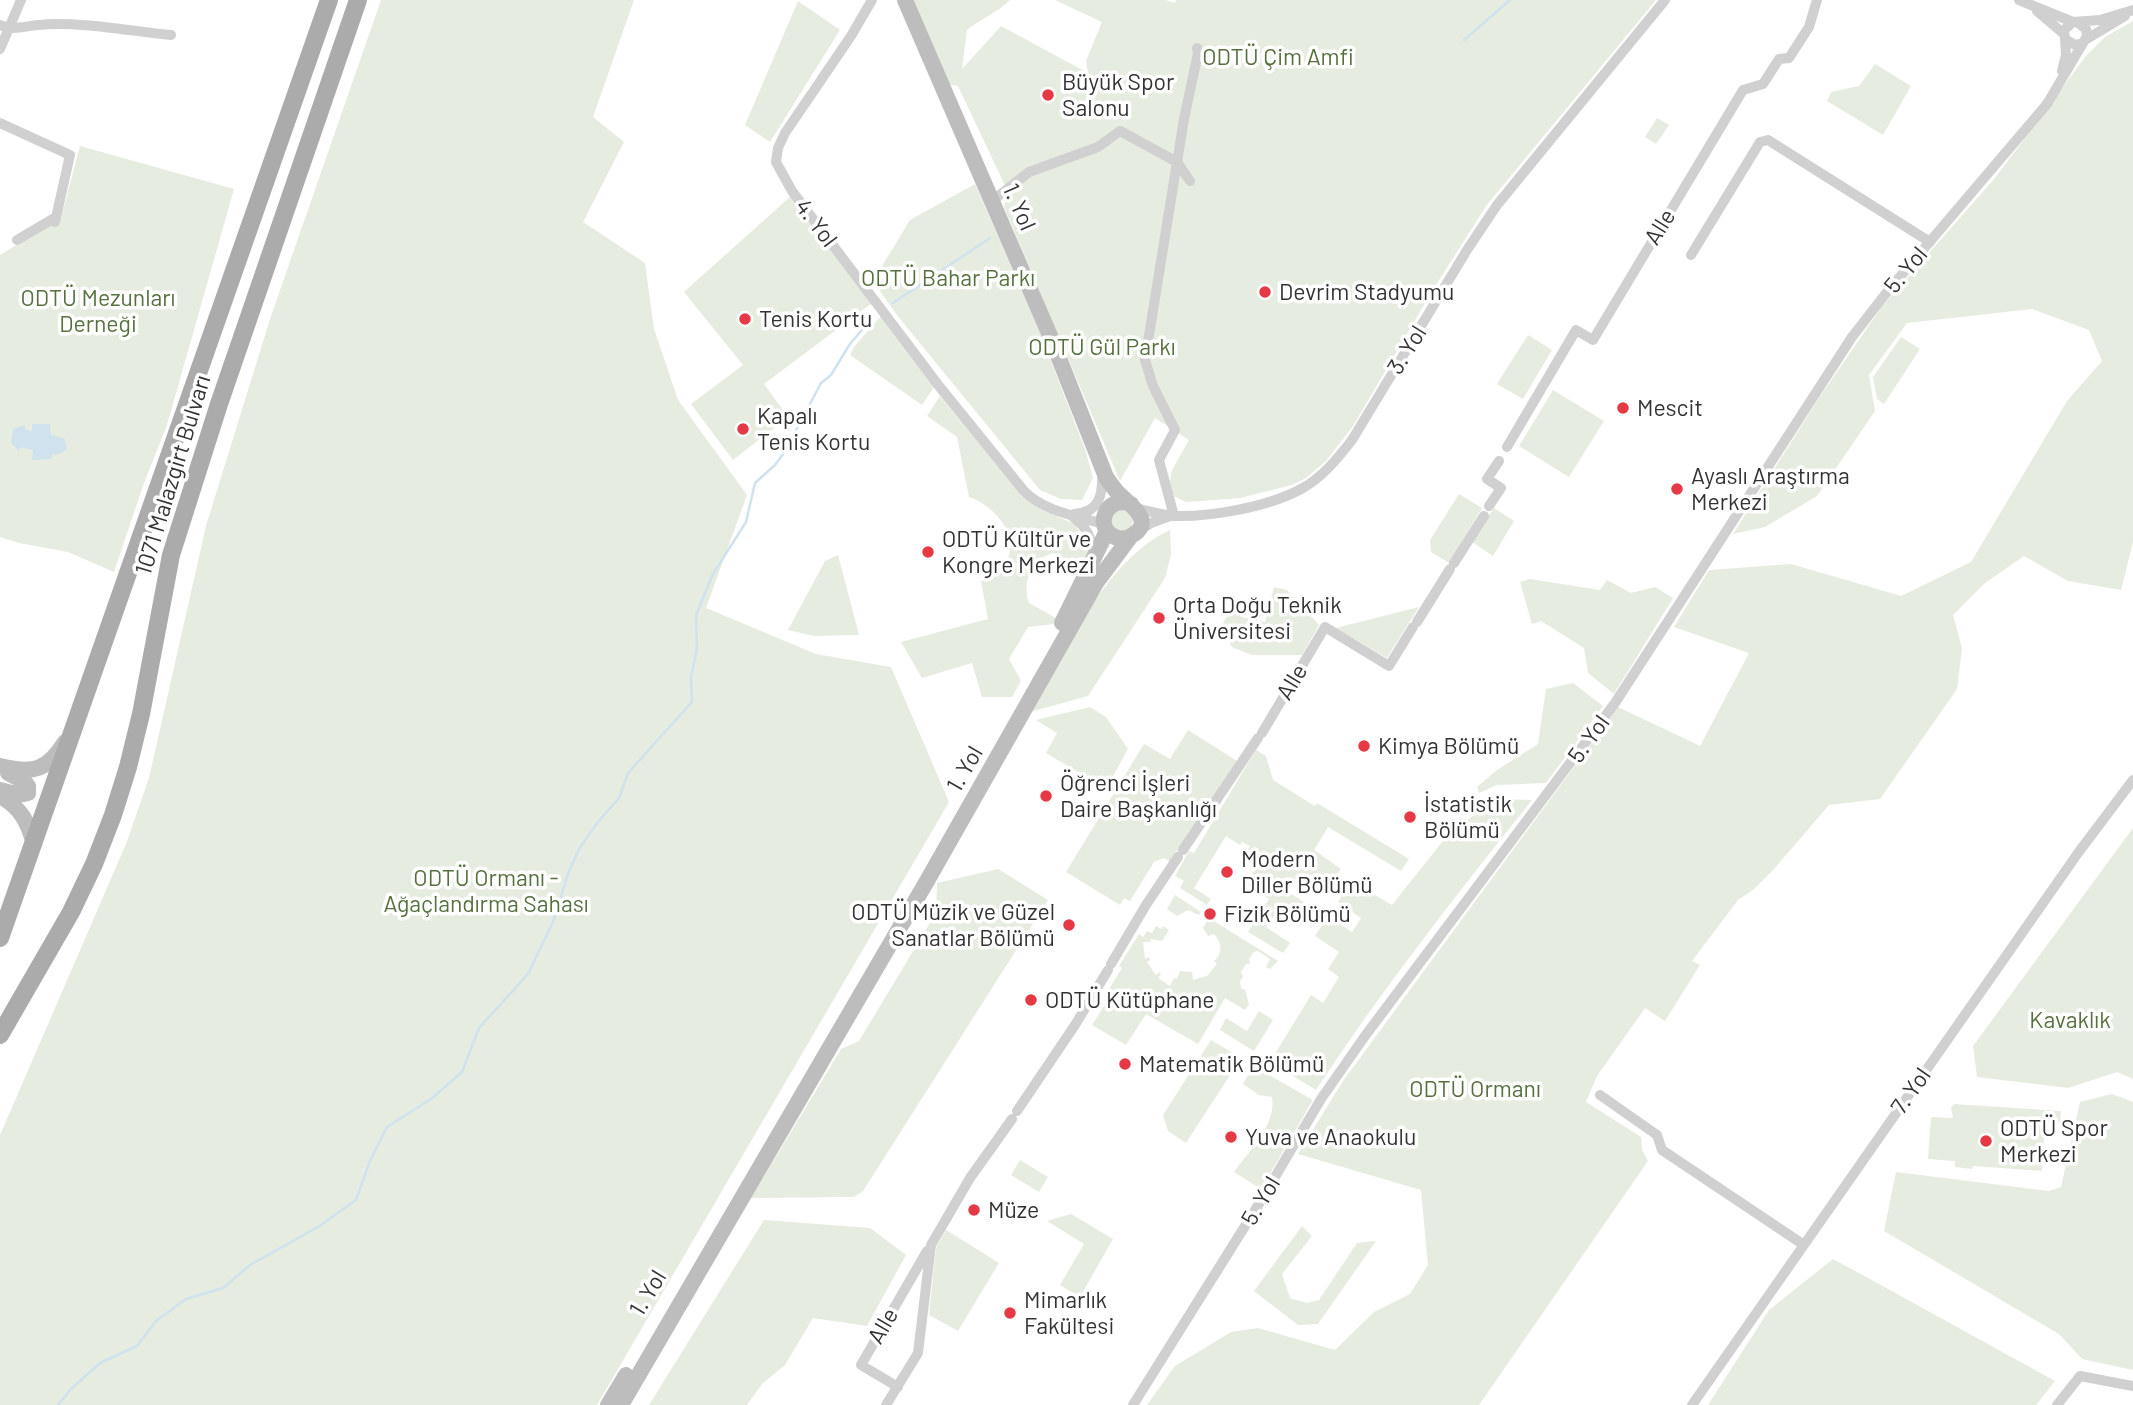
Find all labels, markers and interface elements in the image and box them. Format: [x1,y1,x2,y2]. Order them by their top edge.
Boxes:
park label: ODTÜ Çim Amfi [1202,43,1354,71]
place label: Büyük Spor Salonu [1062,68,1174,122]
marker: Büyük Spor Salonu [1040,87,1056,103]
street label: 1. Yol [997,179,1041,235]
street label: 4. Yol [789,193,843,253]
street label: Alle [1639,204,1681,250]
street label: 5. Yol [1879,241,1933,299]
park label: ODTÜ Bahar Parkı [861,264,1035,292]
place label: Devrim Stadyumu [1279,278,1454,306]
park label: ODTÜ Mezunları Derneği [21,284,175,338]
marker: Devrim Stadyumu [1257,284,1273,300]
place label: Tenis Kortu [759,305,872,333]
marker: Tenis Kortu [737,311,753,327]
street label: 3. Yol [1381,321,1433,379]
park label: ODTÜ Gül Parkı [1028,333,1176,361]
street label: 1071 Malazgirt Bulvarı [129,372,217,578]
place label: Mescit [1637,394,1703,422]
marker: Mescit [1615,400,1631,416]
place label: Kapalı Tenis Kortu [757,402,870,456]
marker: Kapalı Tenis Kortu [735,421,751,437]
place label: Ayaslı Araştırma Merkezi [1691,462,1850,516]
marker: Ayaslı Araştırma Merkezi [1669,481,1685,497]
place label: ODTÜ Kültür ve Kongre Merkezi [942,525,1095,579]
marker: ODTÜ Kültür ve Kongre Merkezi [920,544,936,560]
place label: Orta Doğu Teknik Üniversitesi [1173,591,1342,645]
marker: Orta Doğu Teknik Üniversitesi [1151,610,1167,626]
street label: Alle [1271,659,1313,705]
street label: 5. Yol [1562,710,1616,768]
place label: Kimya Bölümü [1378,732,1519,760]
marker: Kimya Bölümü [1356,738,1372,754]
street label: 1. Yol [941,741,989,797]
place label: Öğrenci İşleri Daire Başkanlığı [1060,769,1217,823]
marker: Öğrenci İşleri Daire Başkanlığı [1038,788,1054,804]
place label: İstatistik Bölümü [1424,790,1512,844]
marker: İstatistik Bölümü [1402,809,1418,825]
place label: Modern Diller Bölümü [1241,845,1373,899]
park label: ODTÜ Ormanı - Ağaçlandırma Sahası [383,864,589,918]
marker: Modern Diller Bölümü [1219,864,1235,880]
place label: ODTÜ Müzik ve Güzel Sanatlar Bölümü [851,898,1055,952]
place label: Fizik Bölümü [1224,900,1351,928]
marker: Fizik Bölümü [1202,906,1218,922]
marker: ODTÜ Müzik ve Güzel Sanatlar Bölümü [1061,917,1077,933]
place label: ODTÜ Kütüphane [1045,986,1214,1014]
marker: ODTÜ Kütüphane [1023,992,1039,1008]
park label: Kavaklık [2029,1006,2111,1034]
place label: Matematik Bölümü [1139,1050,1324,1078]
marker: Matematik Bölümü [1117,1056,1133,1072]
street label: 7. Yol [1885,1062,1937,1120]
park label: ODTÜ Ormanı [1409,1075,1541,1103]
place label: ODTÜ Spor Merkezi [2000,1114,2108,1168]
place label: Yuva ve Anaokulu [1245,1123,1416,1151]
marker: Yuva ve Anaokulu [1223,1129,1239,1145]
marker: ODTÜ Spor Merkezi [1978,1133,1994,1149]
street label: 5. Yol [1236,1171,1286,1231]
place label: Müze [988,1196,1039,1224]
marker: Müze [966,1202,982,1218]
street label: 1. Yol [624,1265,672,1321]
place label: Mimarlık Fakültesi [1024,1286,1114,1340]
street label: Alle [862,1303,904,1349]
marker: Mimarlık Fakültesi [1002,1305,1018,1321]

